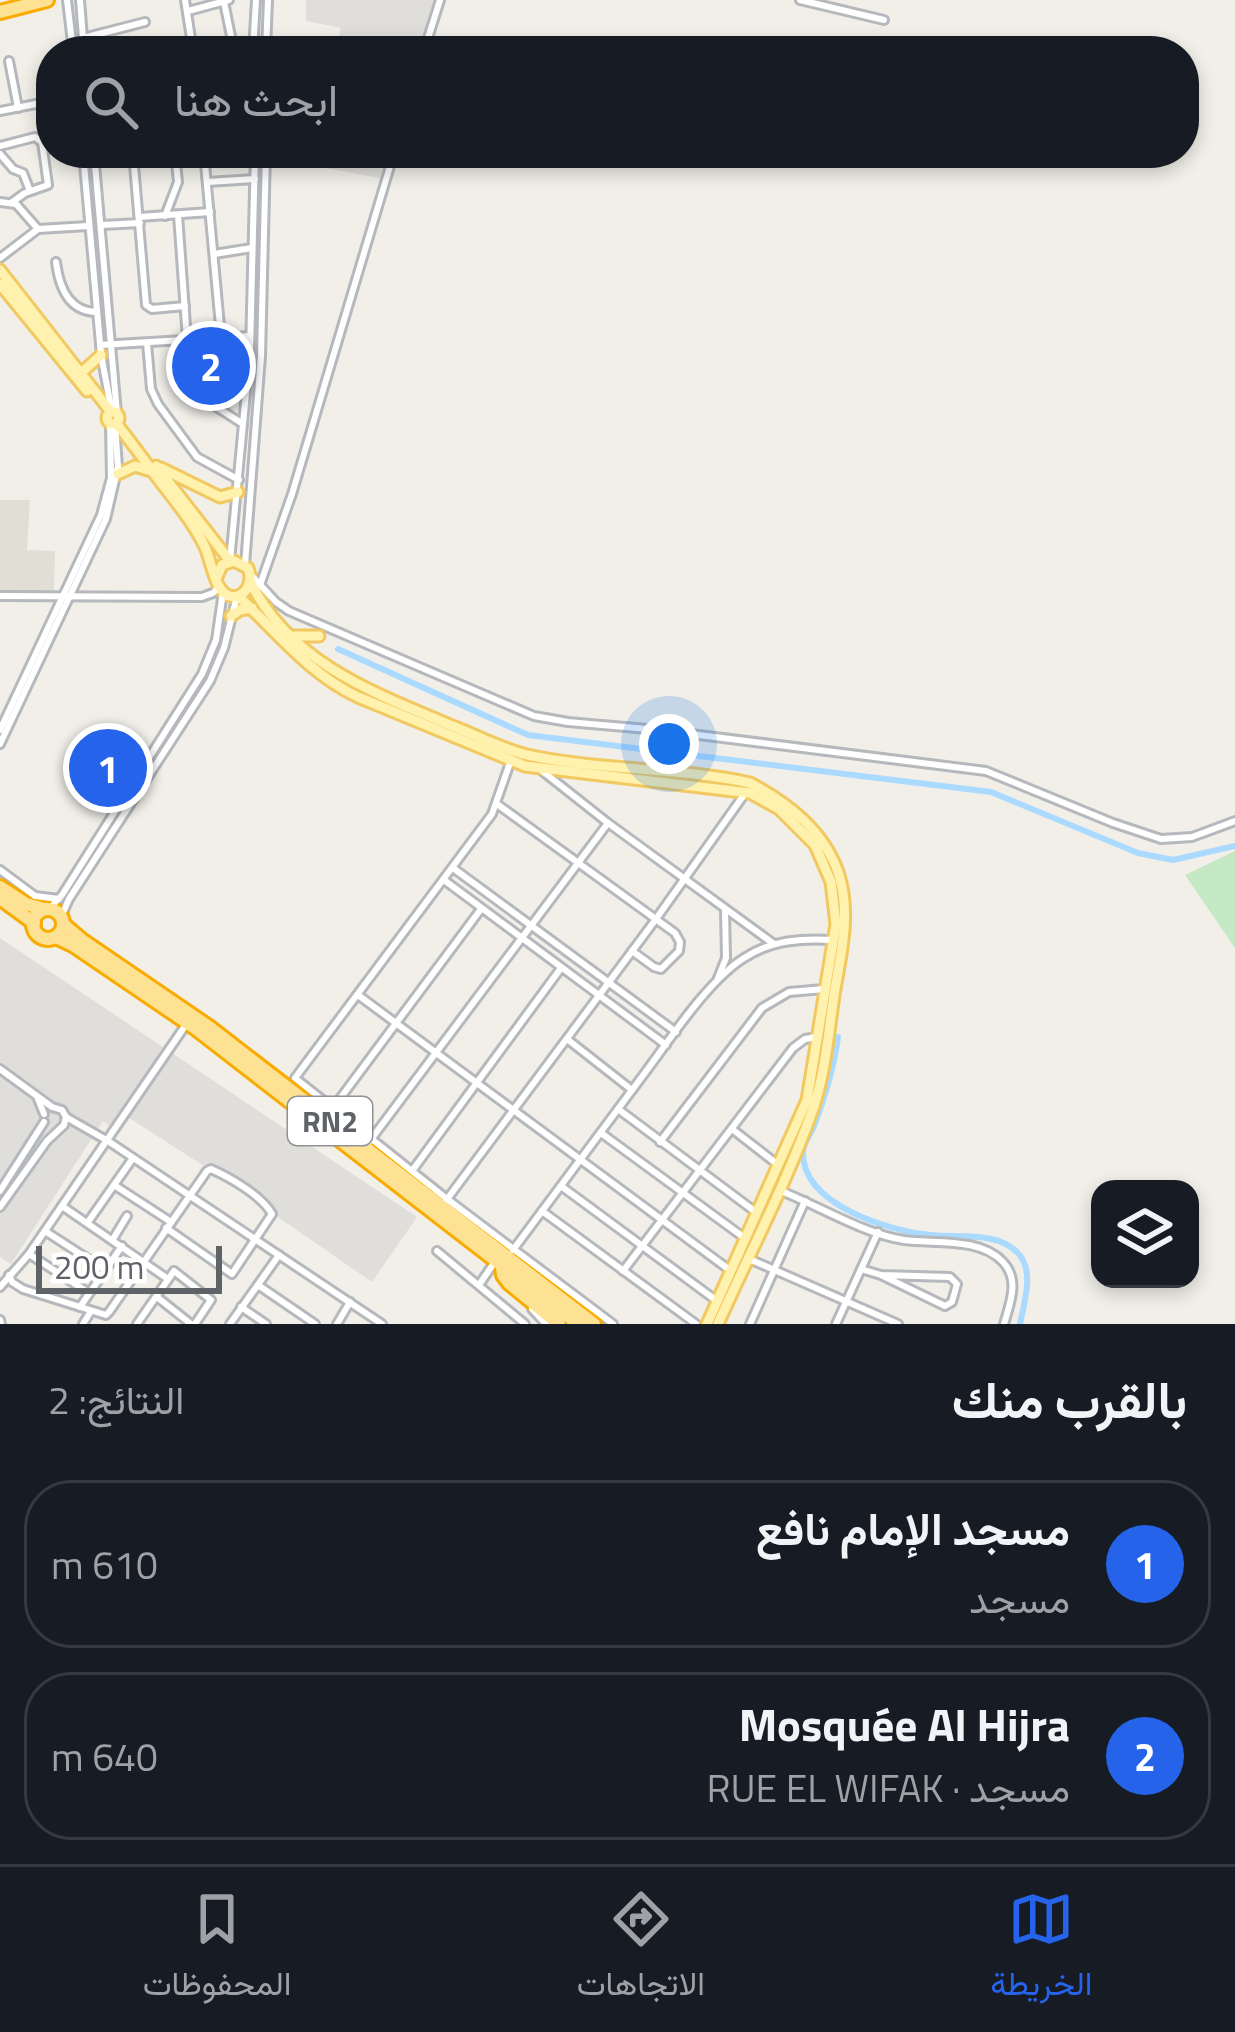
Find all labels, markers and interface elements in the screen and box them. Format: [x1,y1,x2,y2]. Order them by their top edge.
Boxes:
search box [36,36,1199,168]
text: ابحث هنا [174,65,338,133]
icon: search [78,69,144,135]
pin: 2 [172,321,250,411]
your location [639,714,699,774]
pin: 1 [69,723,147,813]
road number: RN2 [288,1097,372,1145]
map controls [1091,1180,1199,1288]
button: layers [1091,1180,1199,1288]
scale bar [36,1240,222,1293]
text: 200 m [54,1242,144,1292]
text: بالقرب منك [952,1360,1187,1438]
text: النتائج: 2 [48,1370,184,1429]
text: مسجد الإمام نافع [756,1494,1070,1562]
text: 610 m [51,1535,158,1594]
text: 1 [1134,1535,1156,1594]
text: مسجد [969,1569,1070,1628]
text: Mosquée Al Hijra [739,1690,1070,1758]
text: 640 m [51,1727,158,1786]
text: 2 [1134,1727,1156,1786]
text: مسجد · RUE EL WIFAK [706,1758,1070,1817]
tab: المحفوظات [143,1886,291,2013]
tab: الاتجاهات [577,1886,705,2013]
tab: الخريطة [990,1886,1092,2013]

